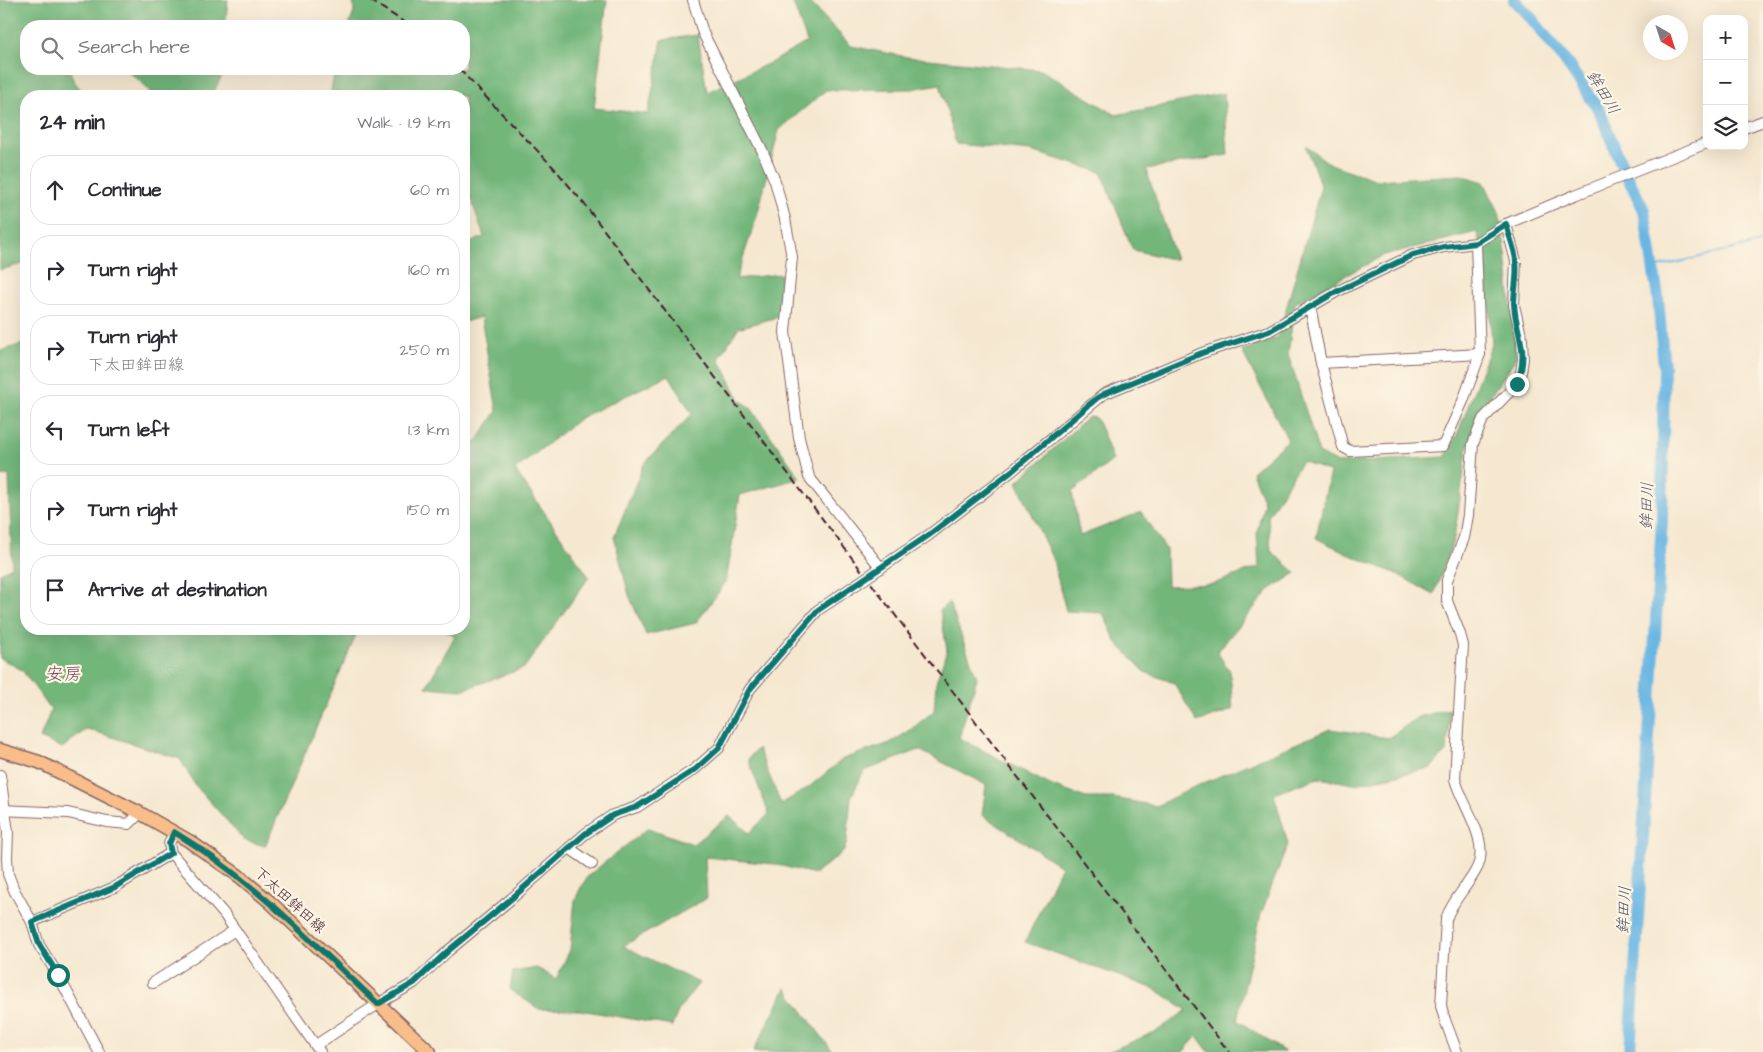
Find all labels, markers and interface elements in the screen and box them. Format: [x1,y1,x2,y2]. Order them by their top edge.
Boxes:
north arrow [1643,15,1688,60]
map controls [1703,15,1748,150]
button: + [1703,15,1748,60]
search box [20,20,470,75]
icon: search [38,34,66,62]
text: Search here [78,34,190,61]
button: − [1703,60,1748,105]
water label: 鉾田川 [1581,66,1625,119]
button: layers [1703,105,1748,150]
text: 24 min [40,108,105,137]
text: Walk · 1.9 km [357,112,450,134]
icon: ahead [41,176,69,204]
text: Continue [88,177,162,204]
text: 60 m [410,179,449,201]
icon: right [41,256,69,284]
text: Turn right [88,257,177,284]
text: 160 m [408,259,449,281]
text: Turn right [88,324,177,351]
icon: right [41,336,69,364]
text: 250 m [400,339,449,361]
text: 下太田鉾田線 [88,354,184,376]
route end [1506,373,1529,396]
icon: left [41,416,69,444]
text: Turn left [88,417,169,444]
text: 1.3 km [408,419,449,441]
water label: 鉾田川 [1636,482,1658,530]
icon: right [41,496,69,524]
text: Turn right [88,497,177,524]
text: 150 m [407,499,449,521]
icon: arrive [41,576,69,604]
text: Arrive at destination [88,577,267,604]
district label: 安房 [46,662,82,687]
street label: 下太田鉾田線 [249,862,330,938]
water label: 鉾田川 [1612,886,1636,935]
route start [47,964,70,987]

